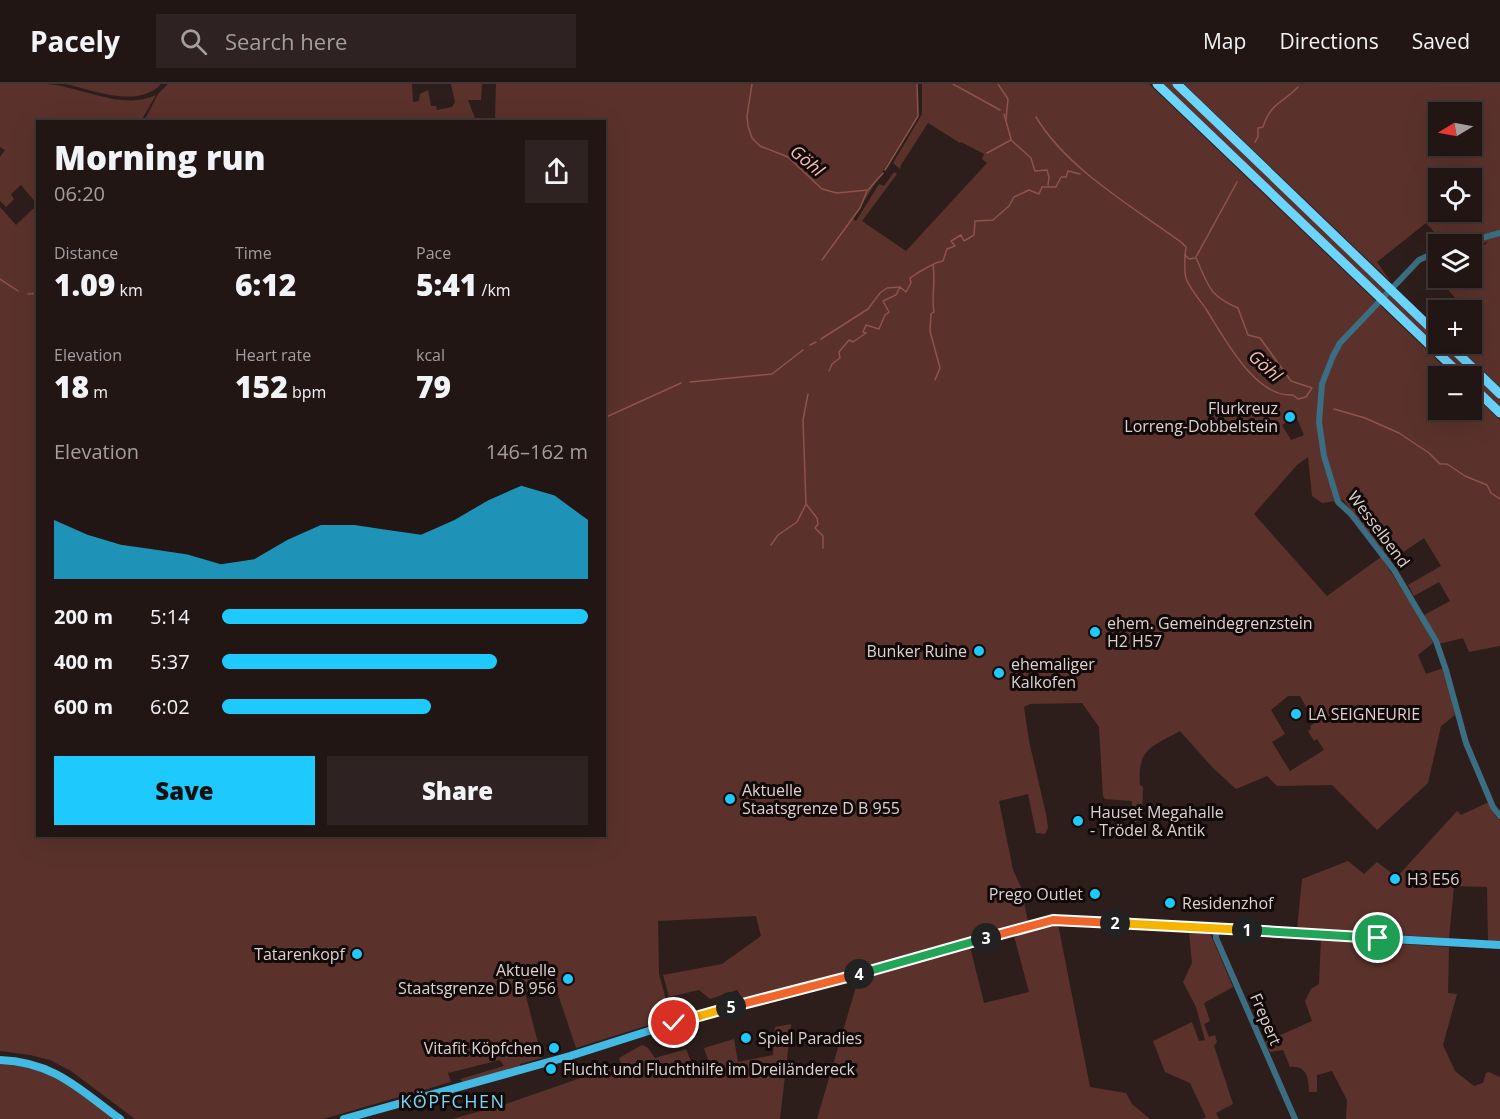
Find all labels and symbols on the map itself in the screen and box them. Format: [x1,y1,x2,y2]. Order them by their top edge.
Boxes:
north arrow [1428,102,1482,156]
water label: Göhl [786,139,830,182]
water label: Göhl [1244,344,1288,387]
place label: Flurkreuz Lorreng-Dobbelstein [1124,397,1278,437]
marker: Flurkreuz Lorreng-Dobbelstein [1283,410,1297,424]
street label: Wesselbend [1343,486,1415,572]
place label: ehem. Gemeindegrenzstein H2 H57 [1107,612,1313,652]
marker: ehem. Gemeindegrenzstein H2 H57 [1088,625,1102,639]
place label: Bunker Ruine [866,640,967,662]
marker: Bunker Ruine [972,644,986,658]
place label: ehemaliger Kalkofen [1011,653,1095,693]
marker: ehemaliger Kalkofen [992,666,1006,680]
place label: LA SEIGNEURIE [1308,703,1420,725]
marker: LA SEIGNEURIE [1289,707,1303,721]
place label: Aktuelle Staatsgrenze D B 955 [742,779,900,819]
marker: Aktuelle Staatsgrenze D B 955 [723,792,737,806]
place label: Hauset Megahalle - Trödel & Antik [1090,801,1224,841]
marker: Hauset Megahalle - Trödel & Antik [1071,814,1085,828]
place label: H3 E56 [1407,868,1459,890]
marker: H3 E56 [1388,872,1402,886]
place label: Prego Outlet [989,883,1083,905]
marker: Prego Outlet [1088,887,1102,901]
place label: Residenzhof [1182,892,1275,914]
marker: Residenzhof [1163,896,1177,910]
pin: 2 [1100,908,1130,938]
pin [1352,912,1403,963]
pin: 1 [1232,915,1262,945]
pin: 3 [971,923,1001,953]
place label: Tatarenkopf [254,943,347,965]
marker: Tatarenkopf [350,947,364,961]
place label: Aktuelle Staatsgrenze D B 956 [398,959,556,999]
pin: 4 [844,959,874,989]
marker: Aktuelle Staatsgrenze D B 956 [561,972,575,986]
street label: Frepert [1245,989,1287,1049]
pin: 5 [716,992,746,1022]
pin [648,997,699,1048]
place label: Spiel Paradies [758,1027,862,1049]
marker: Spiel Paradies [739,1031,753,1045]
place label: Vitafit Köpfchen [424,1037,542,1059]
marker: Vitafit Köpfchen [547,1041,561,1055]
place label: Flucht und Fluchthilfe im Dreiländereck [563,1058,856,1080]
marker: Flucht und Fluchthilfe im Dreiländereck [544,1062,558,1076]
district label: KÖPFCHEN [400,1089,506,1113]

